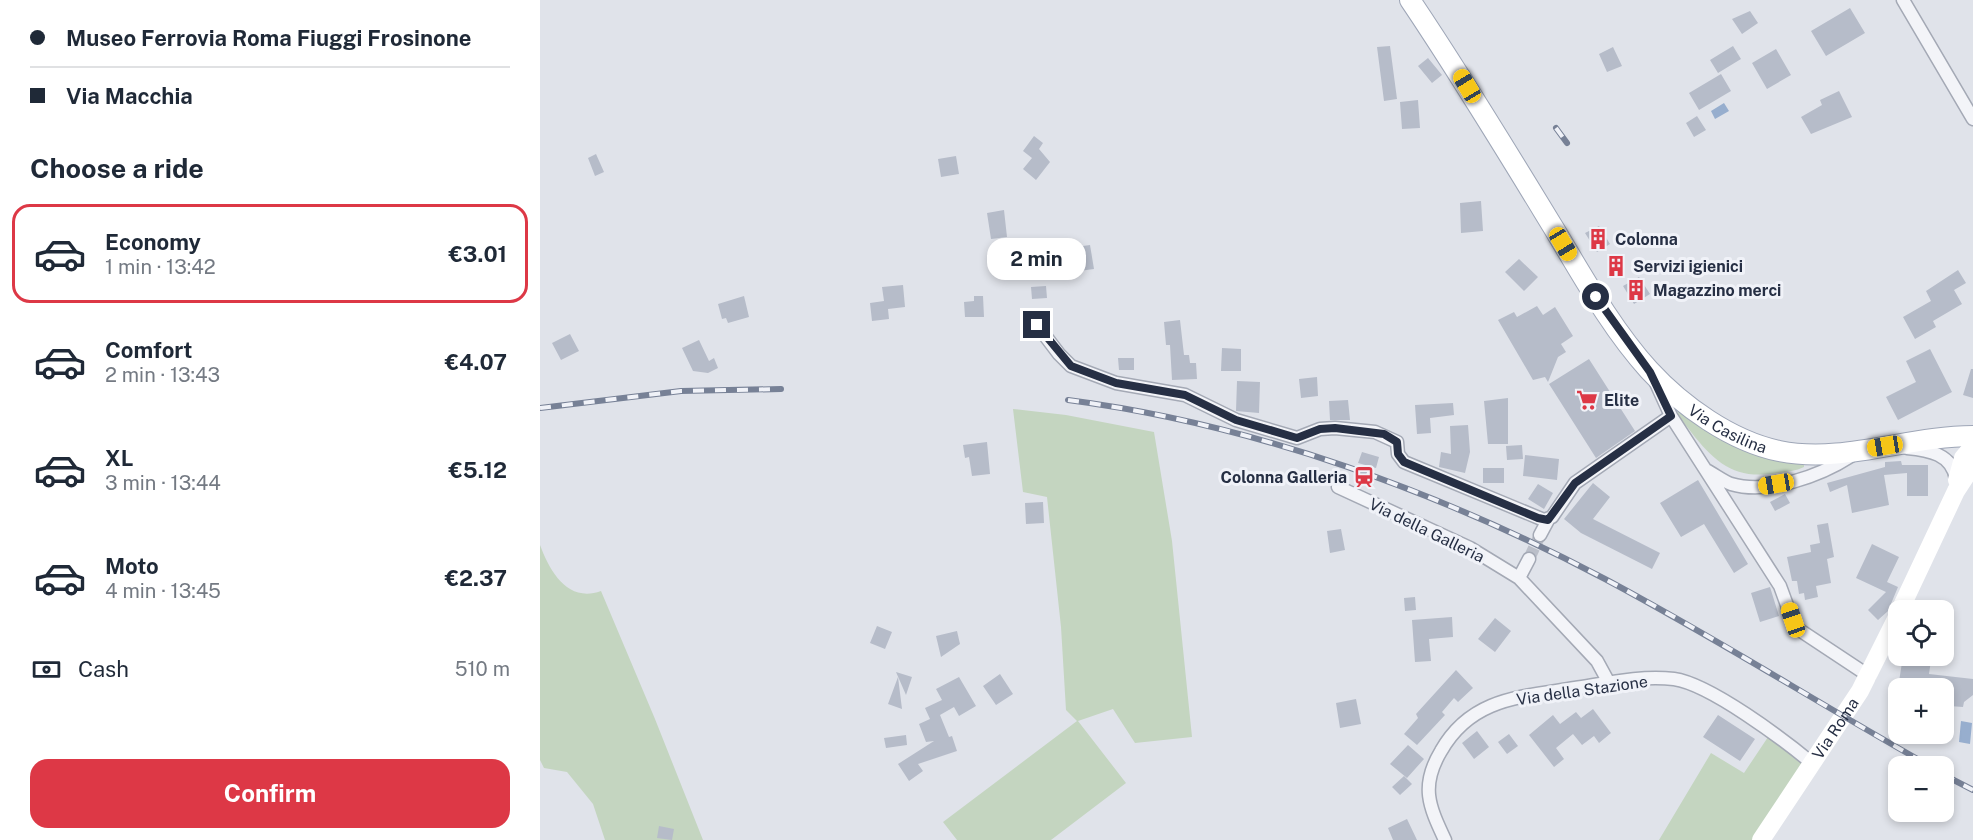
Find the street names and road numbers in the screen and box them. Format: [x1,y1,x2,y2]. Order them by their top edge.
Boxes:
street label: Via Casilina [1684,400,1769,457]
street label: Via della Galleria [1366,494,1487,567]
street label: Via della Stazione [1515,672,1649,709]
street label: Via Roma [1808,694,1863,763]

